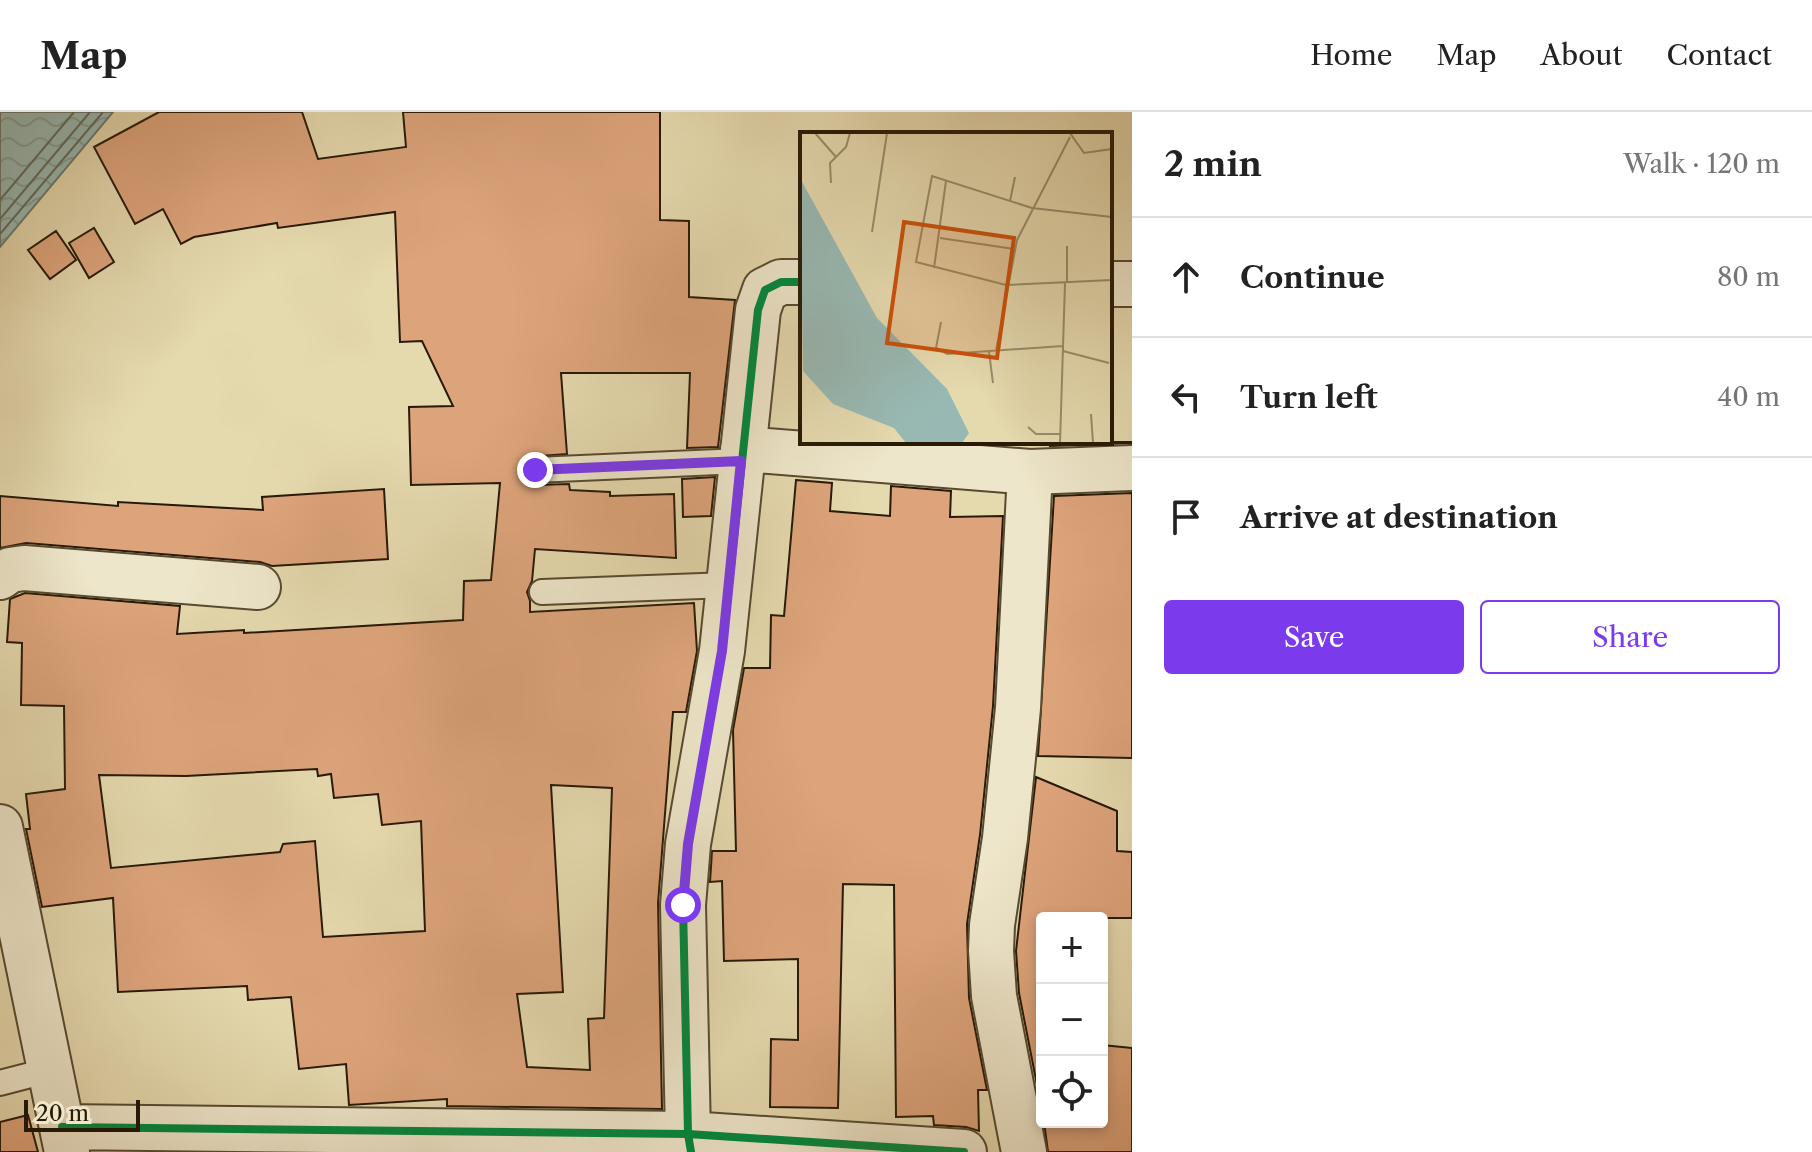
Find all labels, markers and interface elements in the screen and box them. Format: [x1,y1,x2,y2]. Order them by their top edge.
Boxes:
text: Map [40,32,128,79]
text: Home [1310,38,1392,72]
text: Map [1436,38,1496,72]
text: About [1540,38,1622,72]
text: Contact [1666,38,1772,72]
inset map [800,132,1112,444]
text: 2 min [1164,143,1262,185]
text: Walk · 120 m [1623,148,1780,180]
icon: ahead [1164,255,1208,299]
text: Continue [1240,259,1385,296]
text: 80 m [1717,261,1780,293]
icon: left [1164,375,1208,419]
text: Turn left [1240,379,1377,416]
text: 40 m [1717,381,1780,413]
route end [517,452,553,488]
icon: arrive [1164,495,1208,539]
text: Arrive at destination [1240,499,1558,536]
button: Save [1164,600,1464,674]
button: Share [1480,600,1780,674]
route start [665,887,701,923]
map controls [1036,912,1108,1128]
button: + [1036,912,1108,984]
button: − [1036,984,1108,1056]
button: locate [1036,1056,1108,1128]
scale bar [24,1096,140,1132]
text: 20 m [36,1100,89,1127]

